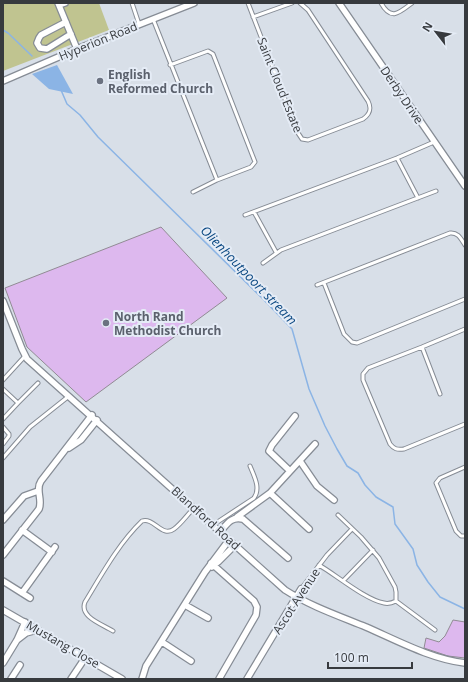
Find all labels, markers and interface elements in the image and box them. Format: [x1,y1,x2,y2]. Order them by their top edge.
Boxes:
north arrow [416,12,456,52]
street label: Hyperion Road [56,18,140,64]
text: N [418,19,436,34]
street label: Saint Cloud Estate [253,35,307,135]
street label: Derby Drive [376,63,428,127]
place label: English Reformed Church [108,66,213,97]
marker: English Reformed Church [95,76,105,86]
water label: Olienhoutpoort stream [197,221,301,329]
place label: North Rand Methodist Church [114,308,221,339]
marker: North Rand Methodist Church [101,318,111,328]
street label: Blandford Road [168,482,244,554]
street label: Ascot Avenue [268,565,324,637]
street label: Mustang Close [23,616,103,672]
scale bar [328,644,412,670]
text: 100 m [334,649,369,666]

